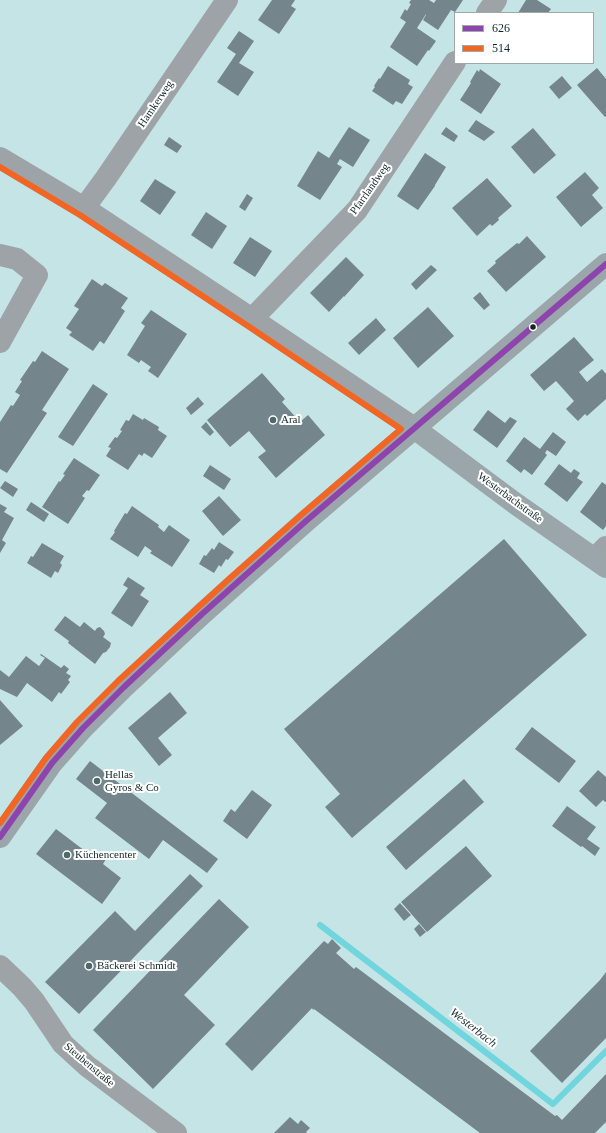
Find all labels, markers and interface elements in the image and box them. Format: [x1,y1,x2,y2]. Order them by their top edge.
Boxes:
legend [454,12,594,64]
text: 626 [492,21,510,35]
text: 514 [492,41,510,55]
street label: Hamkerweg [135,78,177,130]
street label: Pfarrlandweg [348,161,392,217]
unlabelled marker [528,322,538,332]
place label: Aral [281,413,301,427]
marker: Aral [268,415,278,425]
street label: Westerbachstraße [475,470,545,526]
place label: Hellas Gyros & Co [105,768,159,794]
marker: Hellas Gyros & Co [92,776,102,786]
place label: Küchencenter [75,848,136,862]
marker: Küchencenter [62,850,72,860]
place label: Bäckerei Schmidt [97,959,176,973]
marker: Bäckerei Schmidt [84,961,94,971]
water label: Westerbach [447,1005,499,1051]
street label: Steubenstraße [61,1040,117,1090]

